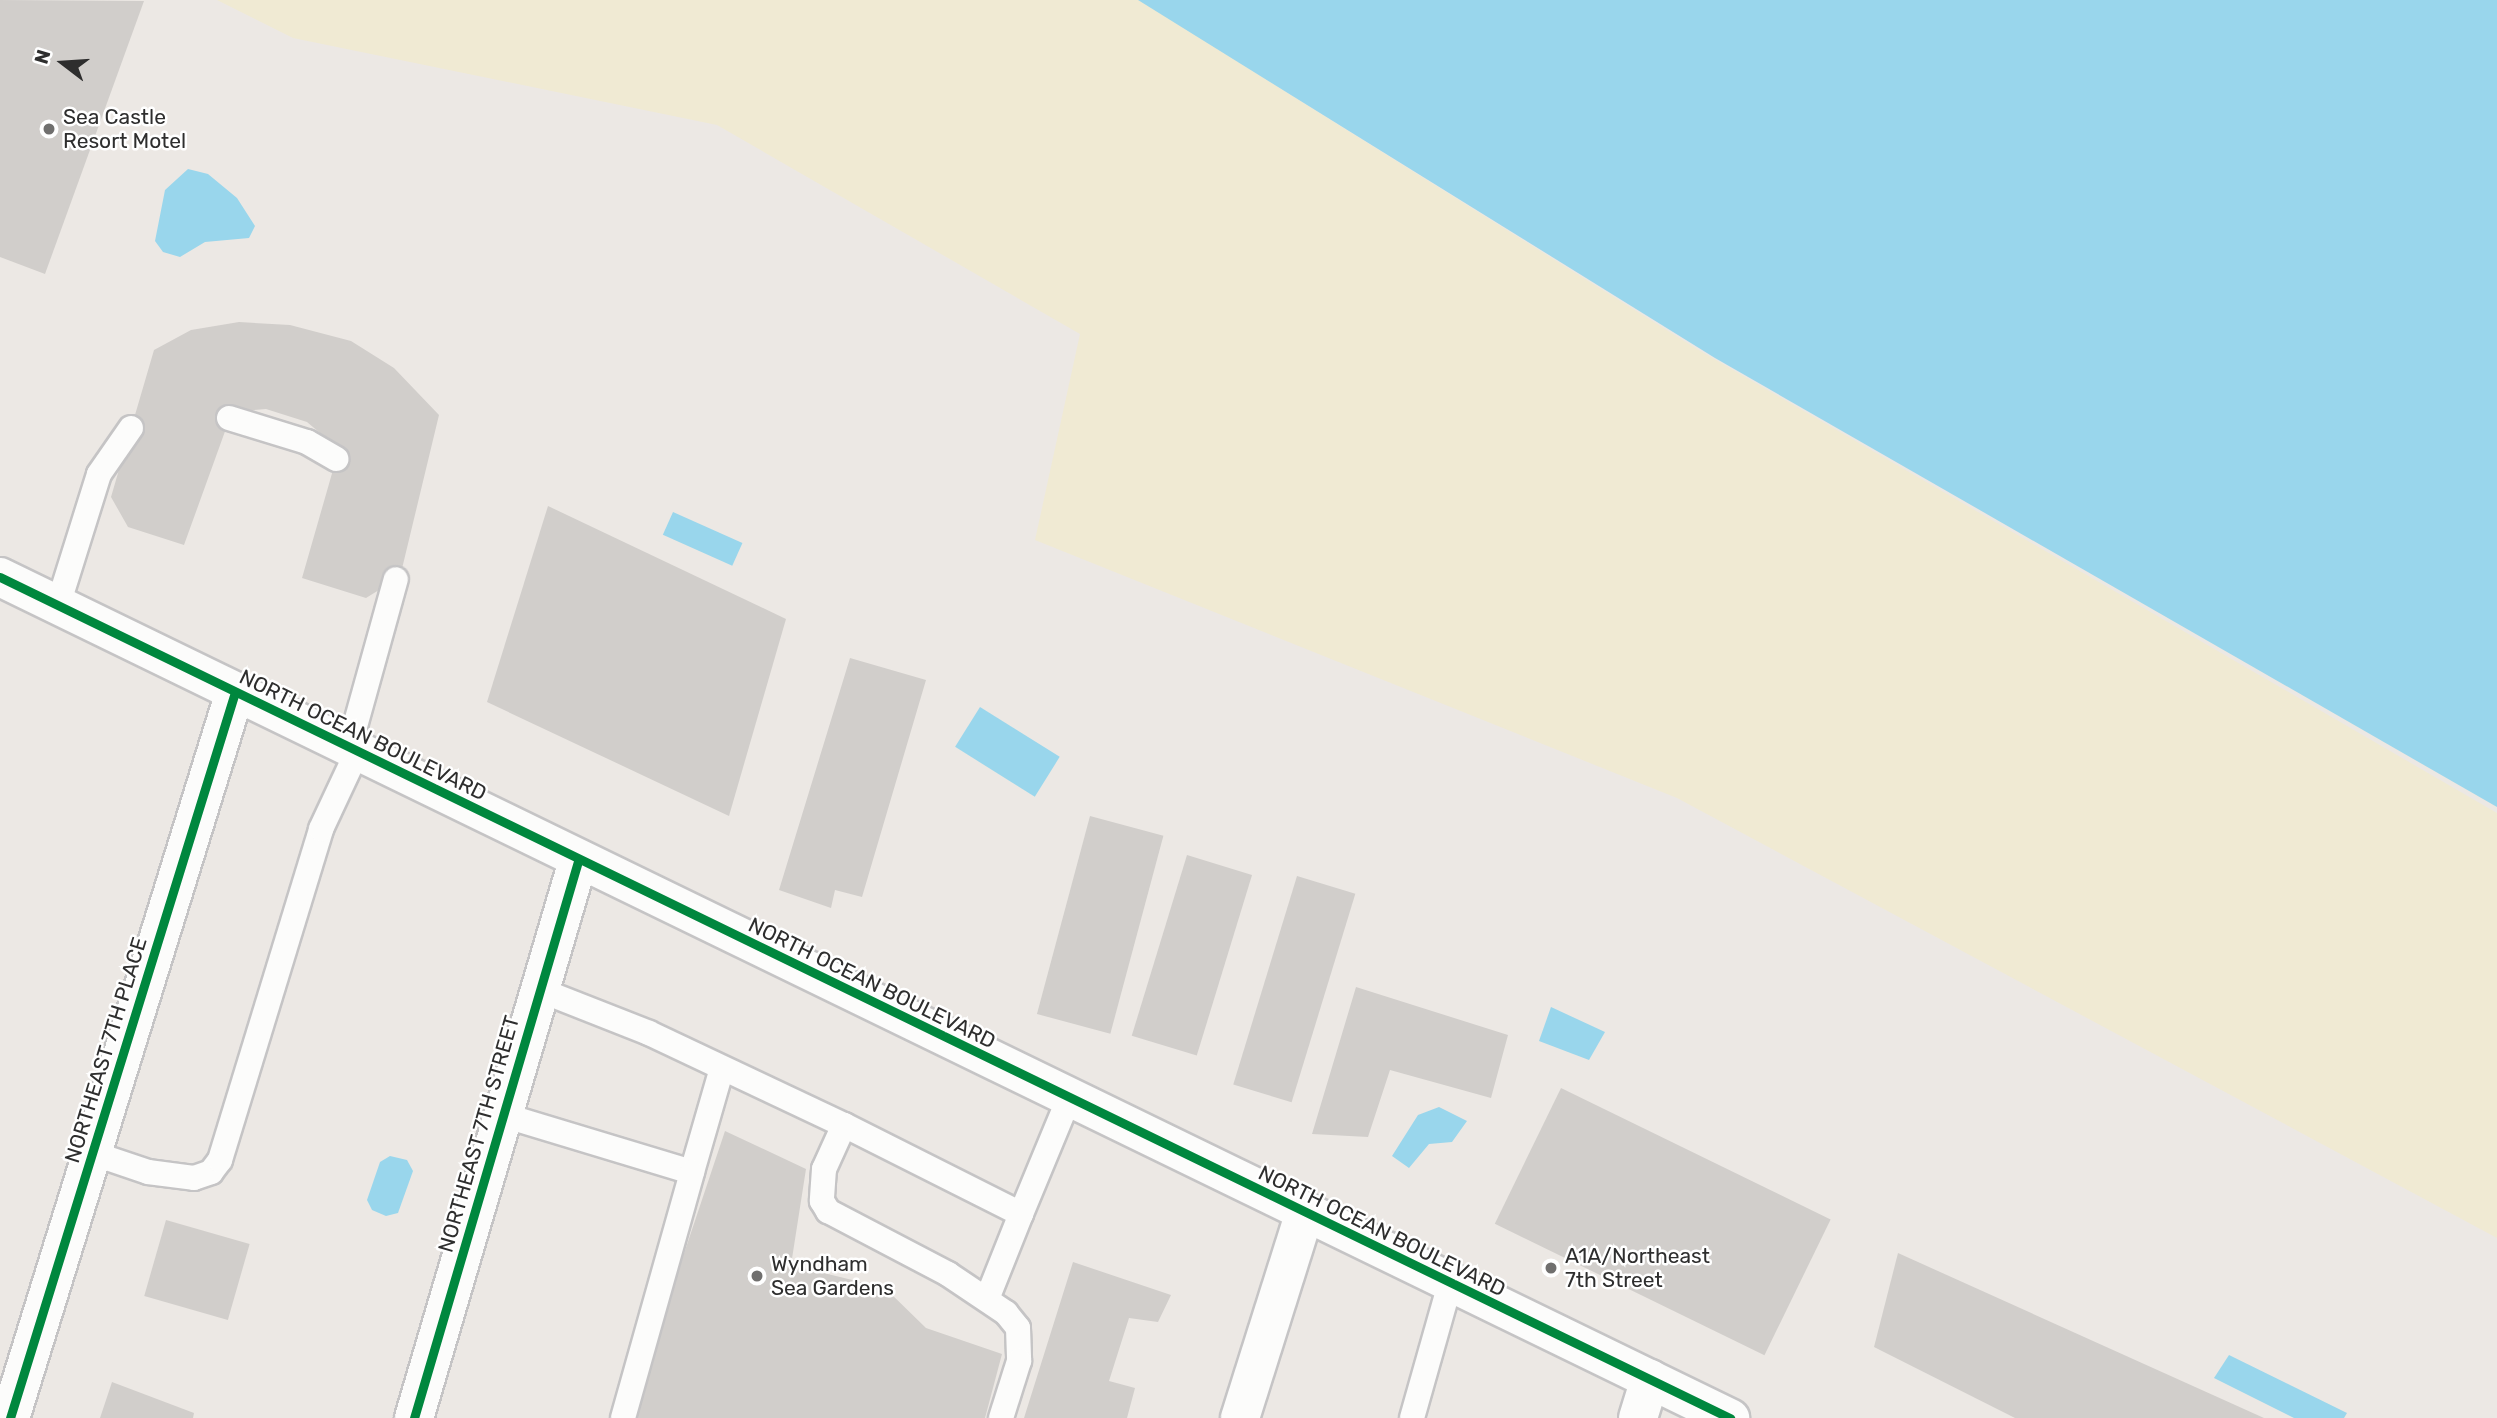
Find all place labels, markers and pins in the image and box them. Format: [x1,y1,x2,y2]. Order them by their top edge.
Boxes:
place label: Sea Castle Resort Motel [63,104,186,154]
marker: Sea Castle Resort Motel [41,121,57,137]
place label: A1A/Northeast 7th Street [1565,1243,1710,1293]
place label: Wyndham Sea Gardens [771,1251,894,1301]
marker: A1A/Northeast 7th Street [1543,1260,1559,1276]
marker: Wyndham Sea Gardens [749,1268,765,1284]

